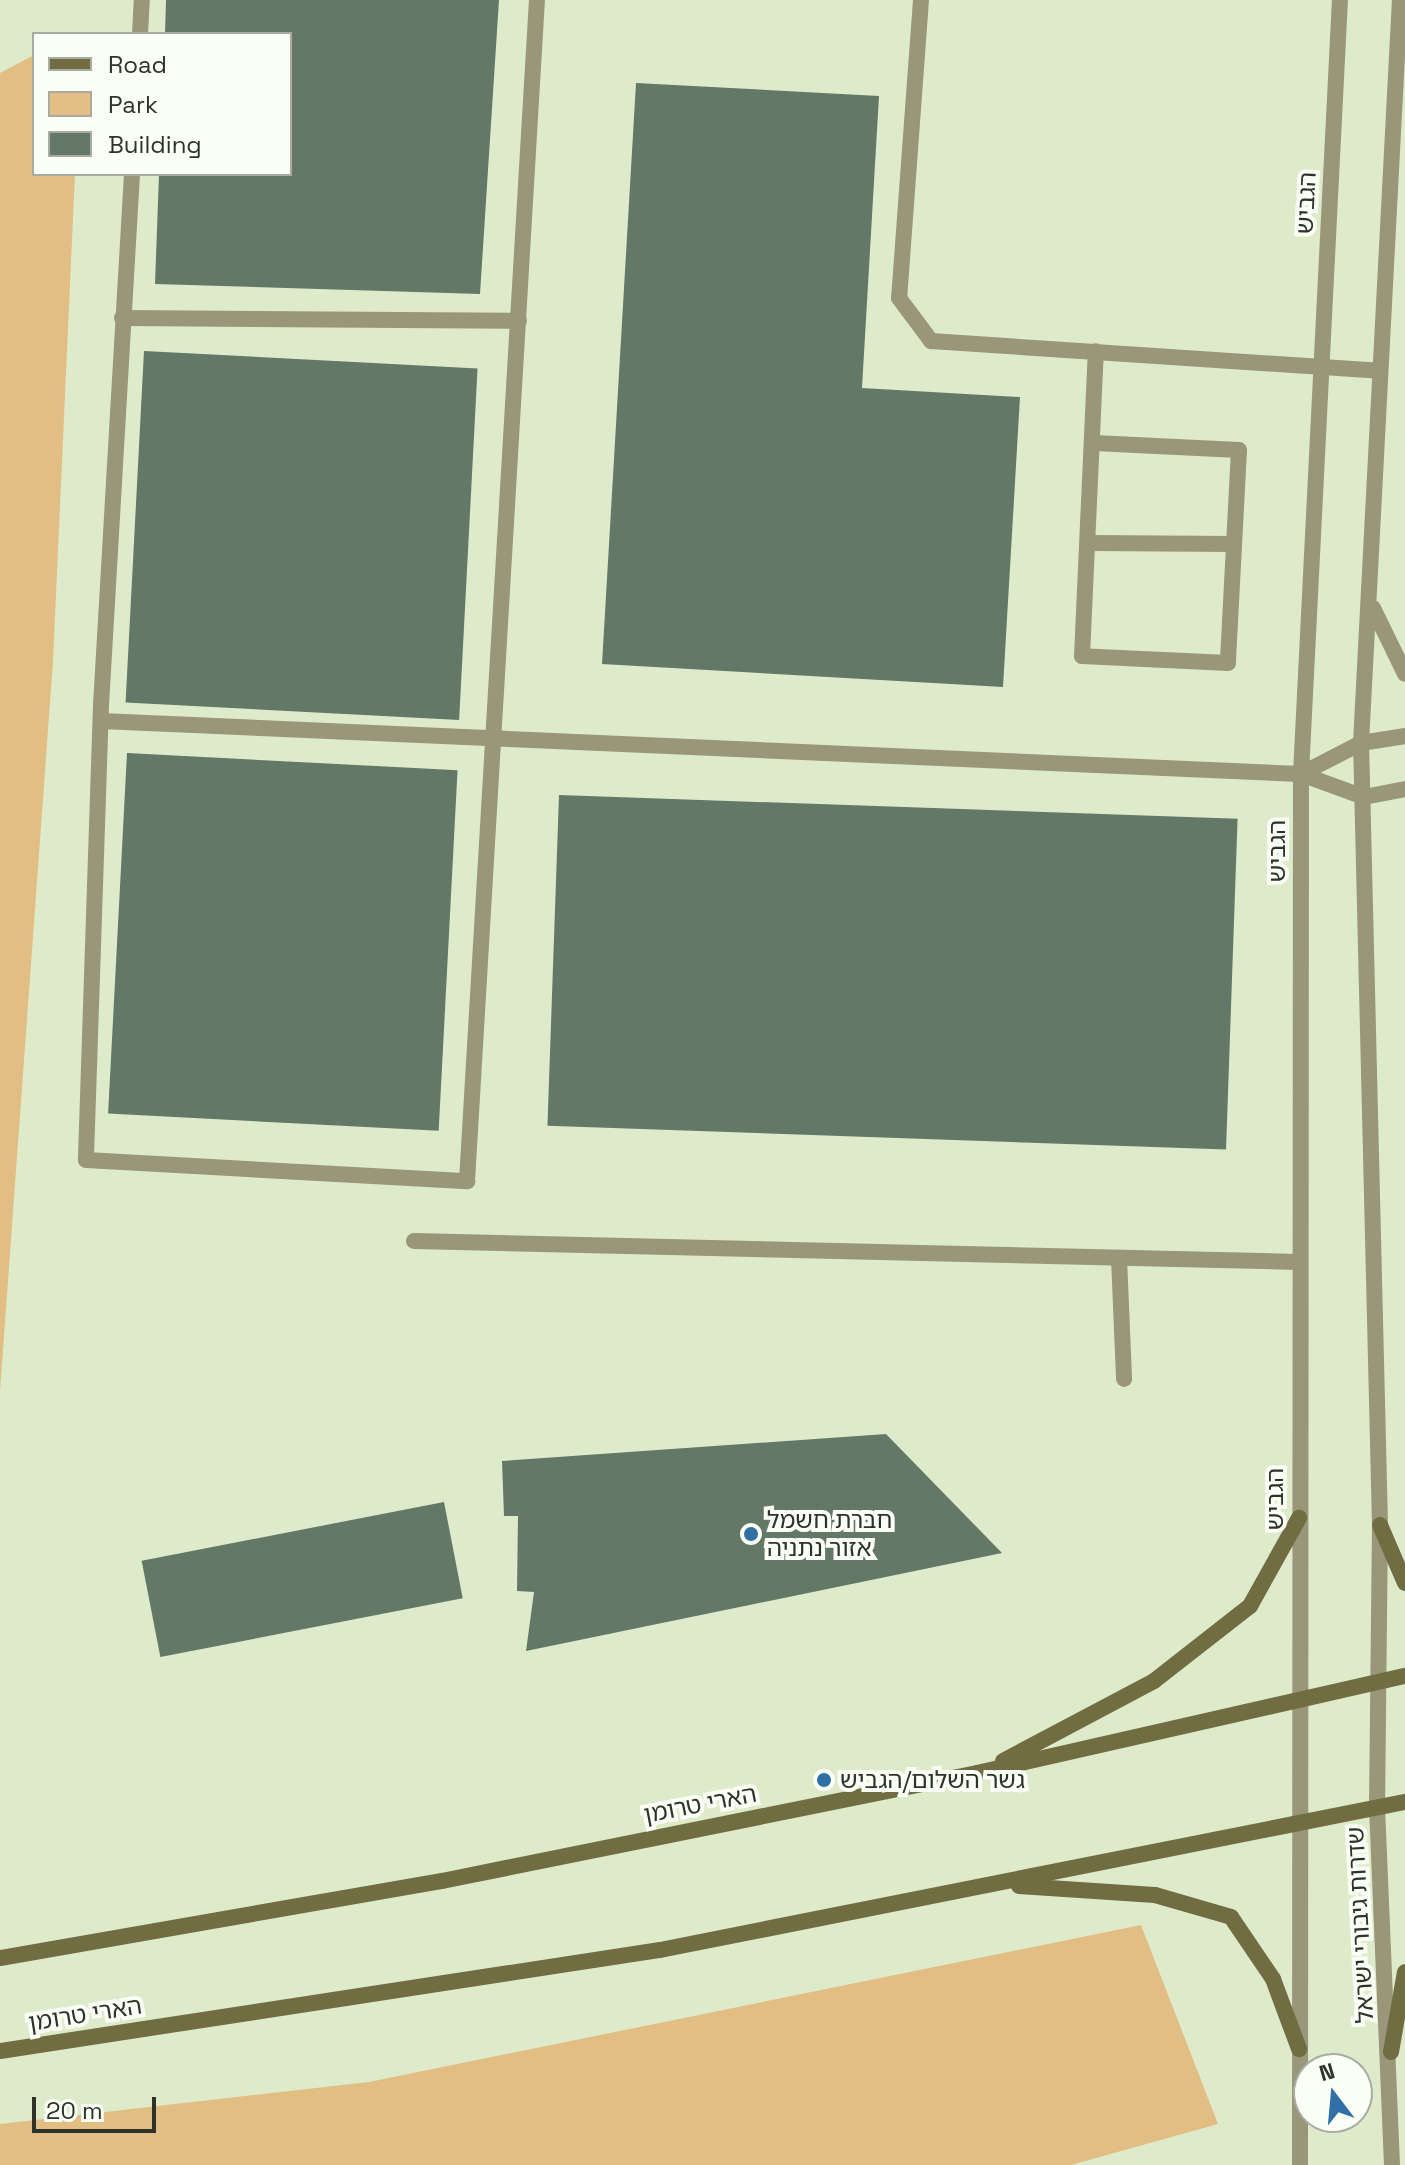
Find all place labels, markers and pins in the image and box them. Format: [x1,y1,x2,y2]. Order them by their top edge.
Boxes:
place label: חברת חשמל אזור נתניה [767,1506,892,1562]
marker: חברת חשמל אזור נתניה [742,1525,760,1543]
place label: גשר השלום/הגביש [840,1766,1025,1794]
marker: גשר השלום/הגביש [815,1771,833,1789]

